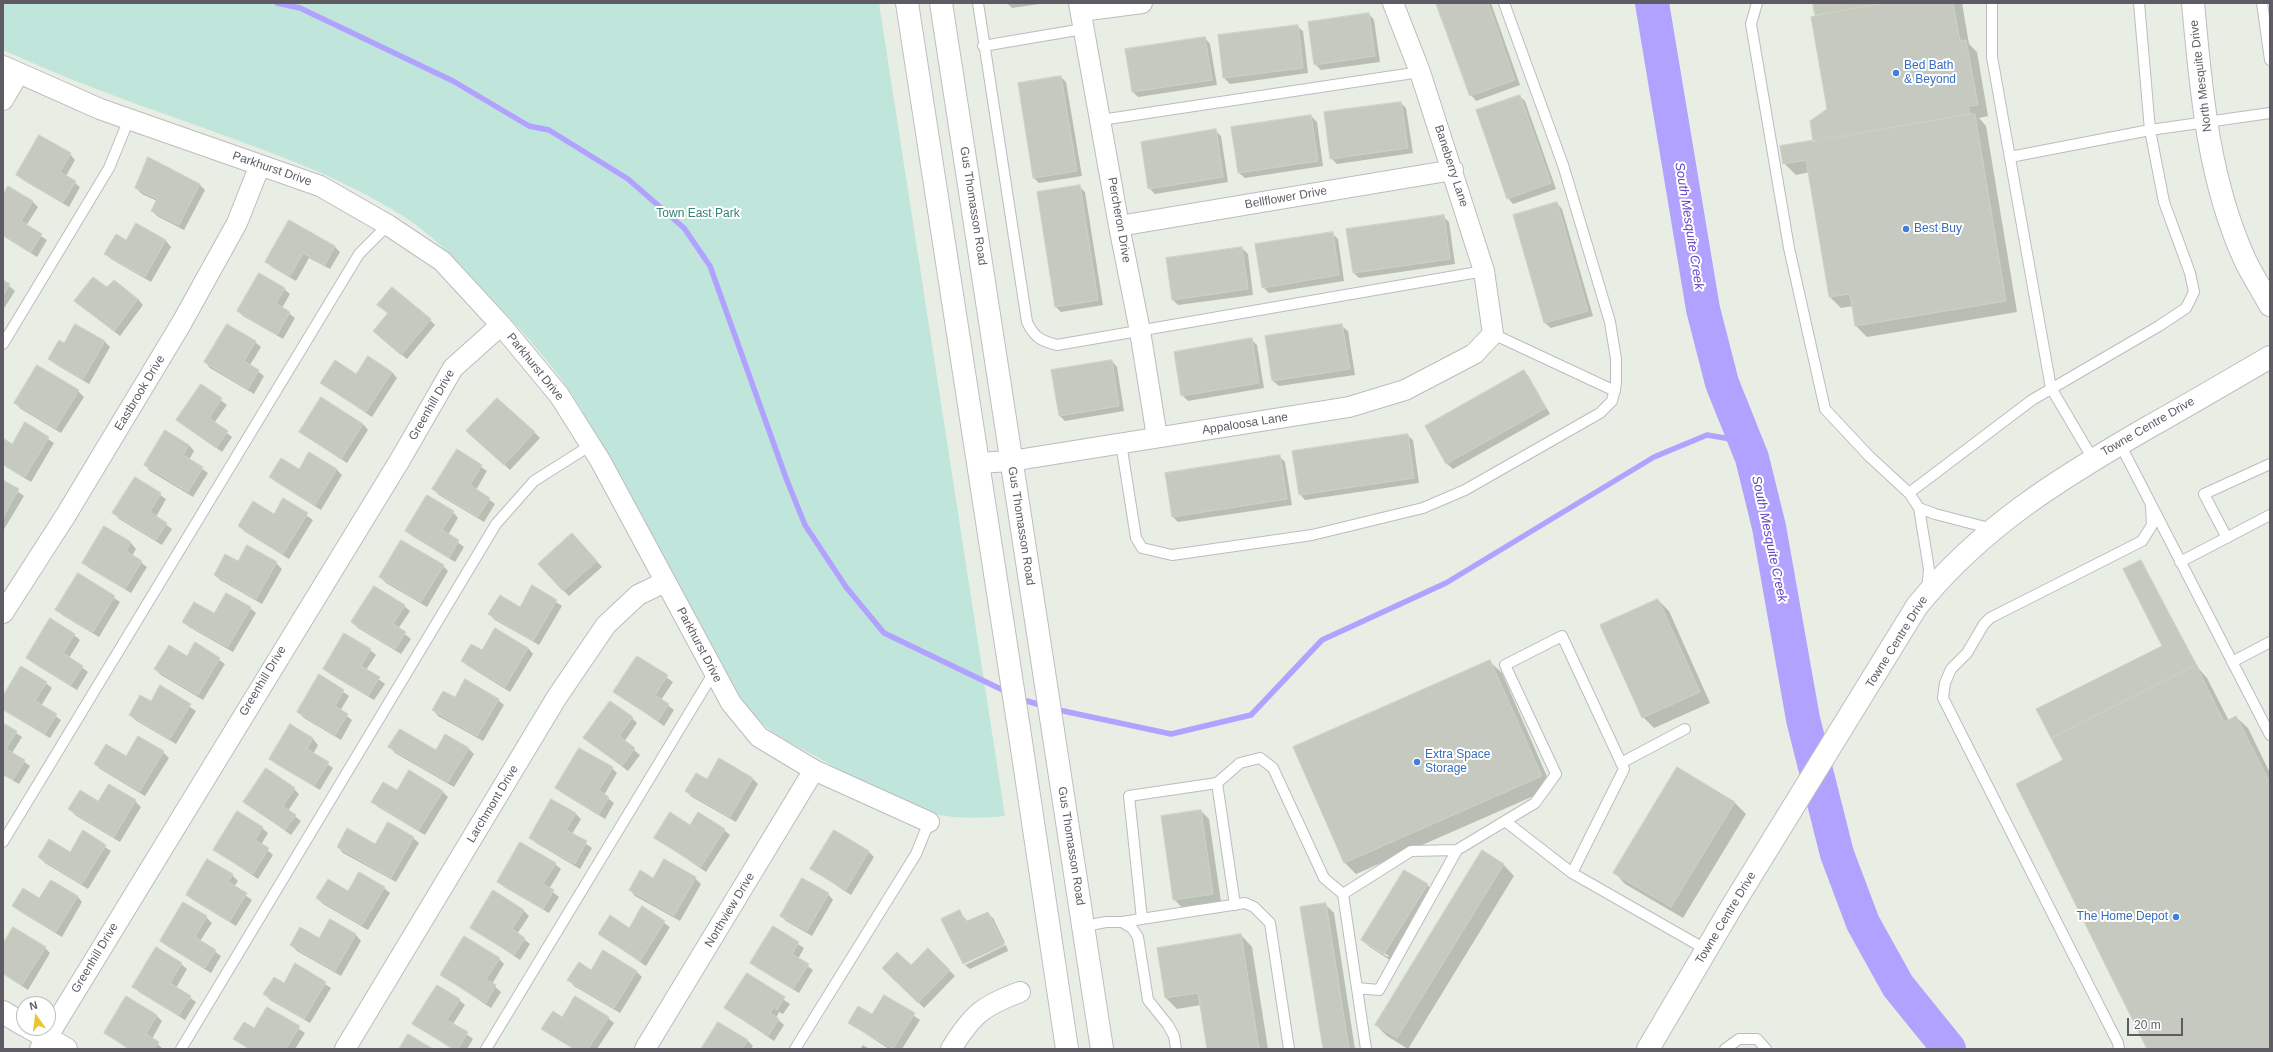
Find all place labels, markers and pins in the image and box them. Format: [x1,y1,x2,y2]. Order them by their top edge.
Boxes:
place label: Bed Bath & Beyond [1904,59,1956,87]
marker: Bed Bath & Beyond [1891,68,1901,78]
place label: Best Buy [1914,222,1962,236]
marker: Best Buy [1901,224,1911,234]
place label: Extra Space Storage [1425,748,1490,776]
marker: Extra Space Storage [1412,757,1422,767]
place label: The Home Depot [2077,910,2168,924]
marker: The Home Depot [2171,912,2181,922]

